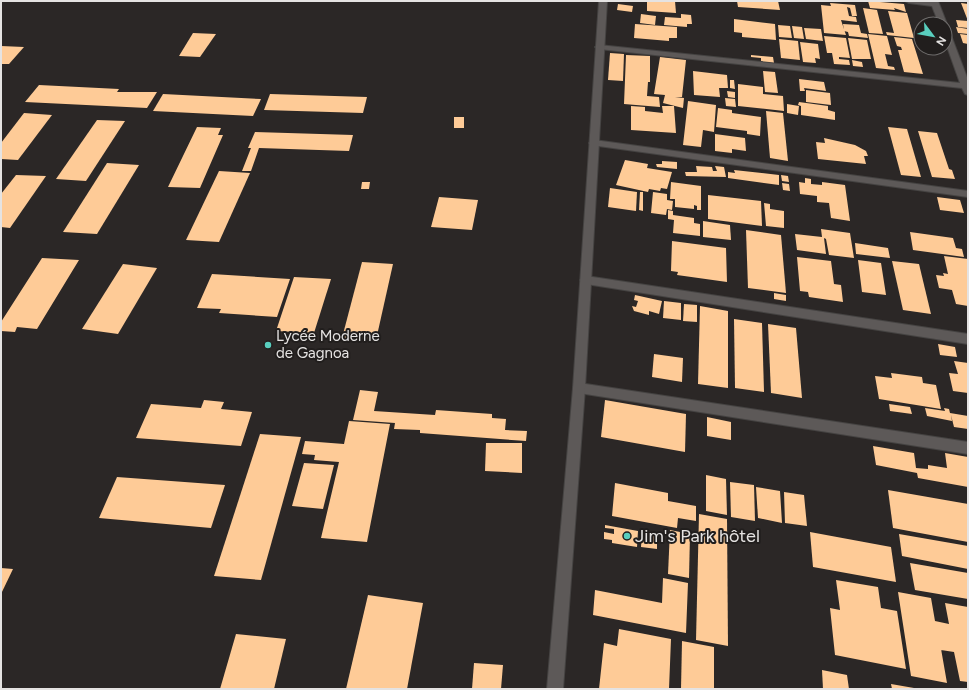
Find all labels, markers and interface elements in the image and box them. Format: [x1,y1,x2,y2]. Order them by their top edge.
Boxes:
north arrow [913,16,953,56]
text: N [933,34,949,48]
place label: Lycée Moderne de Gagnoa [276,327,380,362]
marker: Lycée Moderne de Gagnoa [263,340,273,350]
place label: Jim's Park hôtel [635,525,760,547]
marker: Jim's Park hôtel [622,531,632,541]

